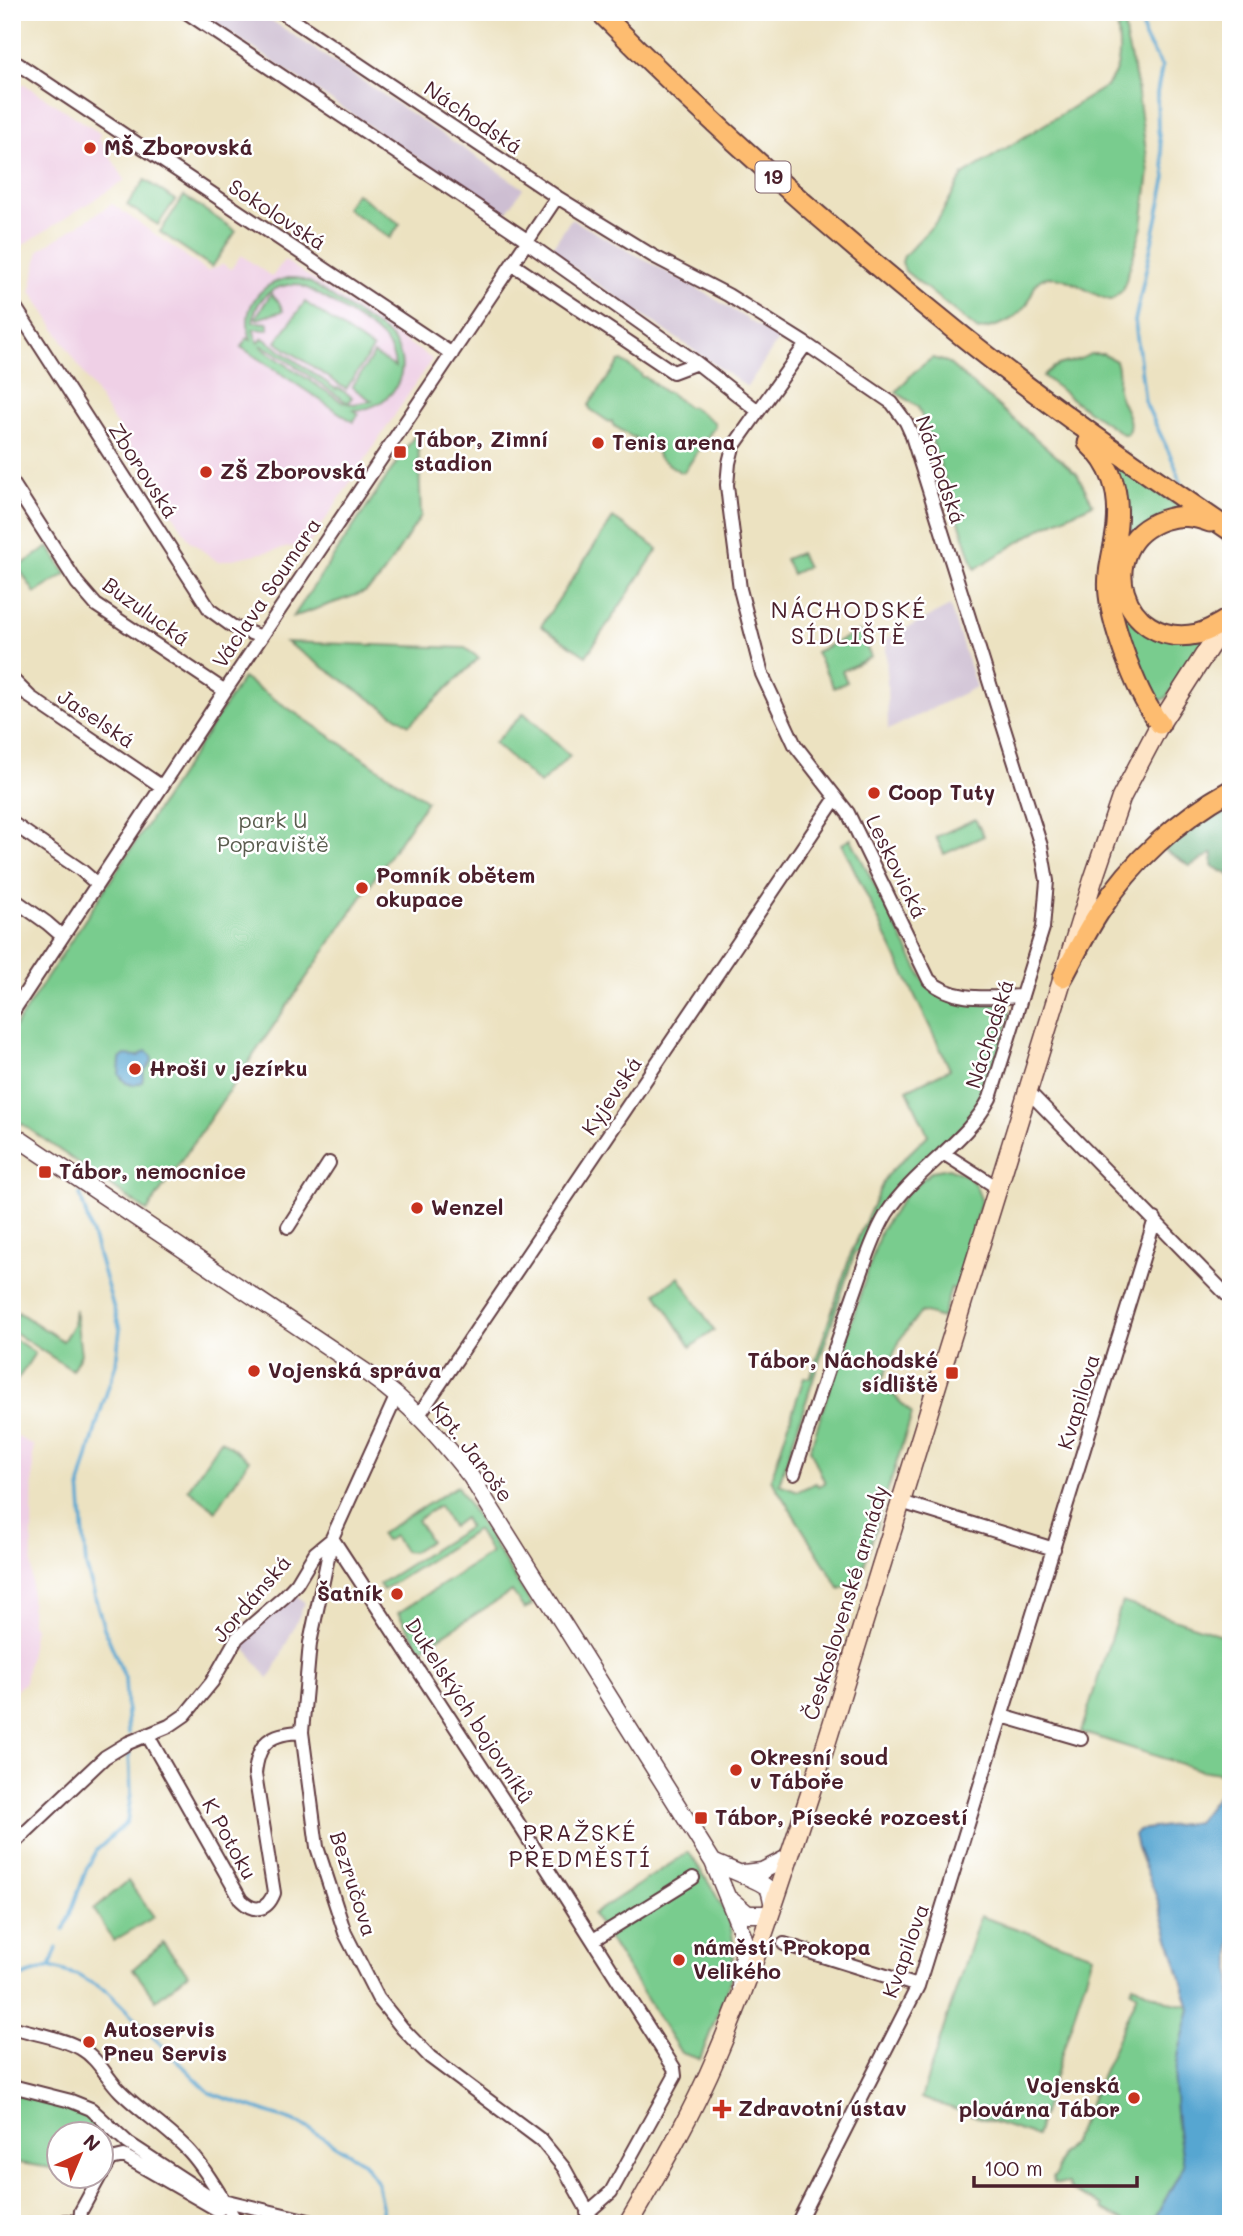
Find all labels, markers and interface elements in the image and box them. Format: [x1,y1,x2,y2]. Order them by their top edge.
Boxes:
street label: Náchodská [419,74,528,160]
place label: MŠ Zborovská [104,133,253,160]
marker: MŠ Zborovská [82,140,98,156]
road number: 19 [756,162,790,192]
street label: Sokolovská [224,172,332,255]
street label: Náchodská [910,412,973,527]
street label: Zborovská [103,417,185,523]
place label: Tábor, Zimní stadion [414,425,548,476]
place label: Tenis arena [612,428,736,455]
marker: Tenis arena [590,435,606,451]
marker: Tábor, Zimní stadion [392,444,408,460]
place label: ZŠ Zborovská [220,457,367,484]
marker: ZŠ Zborovská [198,464,214,480]
street label: Václava Soumara [205,512,326,673]
street label: Buzulucká [98,570,196,651]
district label: NÁCHODSKÉ SÍDLIŠTĚ [771,594,927,650]
street label: Jaselská [53,682,141,753]
place label: Coop Tuty [888,778,995,806]
marker: Coop Tuty [866,785,882,801]
park label: park U Popraviště [217,806,329,857]
street label: Leskovická [861,810,934,923]
place label: Pomník obětem okupace [376,861,535,912]
marker: Pomník obětem okupace [354,880,370,896]
street label: Náchodská [958,976,1019,1091]
street label: Kyjevská [575,1051,647,1140]
place label: Hroši v jezírku [149,1054,308,1081]
marker: Hroši v jezírku [127,1061,143,1077]
place label: Tábor, nemocnice [59,1157,246,1184]
marker: Tábor, nemocnice [37,1164,53,1180]
place label: Wenzel [431,1193,504,1220]
marker: Wenzel [409,1200,425,1216]
place label: Tábor, Náchodské sídliště [748,1346,938,1397]
street label: Kvapilova [1050,1351,1105,1452]
place label: Vojenská správa [268,1356,441,1383]
marker: Vojenská správa [246,1363,262,1379]
marker: Tábor, Náchodské sídliště [944,1365,960,1381]
street label: Kpt. Jaroše [427,1395,520,1507]
street label: Československé armády [796,1482,893,1723]
street label: Jordánská [206,1549,296,1647]
place label: Šatník [317,1579,383,1606]
marker: Šatník [389,1586,405,1602]
street label: Dukelských bojovníků [400,1612,540,1808]
place label: Okresní soud v Táboře [750,1743,888,1794]
marker: Okresní soud v Táboře [728,1762,744,1778]
street label: K Potoku [197,1793,264,1884]
place label: Tábor, Písecké rozcestí [715,1803,968,1830]
marker: Tábor, Písecké rozcestí [693,1810,709,1826]
district label: PRAŽSKÉ PŘEDMĚSTÍ [508,1817,652,1873]
street label: Bezručova [325,1828,384,1939]
street label: Kvapilova [875,1900,934,2001]
place label: náměstí Prokopa Velikého [693,1933,871,1984]
marker: náměstí Prokopa Velikého [671,1952,687,1968]
place label: Autoservis Pneu Servis [103,2015,227,2066]
marker: Autoservis Pneu Servis [81,2034,97,2050]
place label: Vojenská plovárna Tábor [959,2071,1120,2122]
marker: Vojenská plovárna Tábor [1126,2090,1142,2106]
place label: Zdravotní ústav [738,2094,907,2121]
marker: Zdravotní ústav [712,2099,732,2119]
north arrow [46,2120,116,2190]
text: N [78,2128,106,2156]
scale bar [974,2145,1136,2189]
text: 100 m [984,2154,1043,2181]

